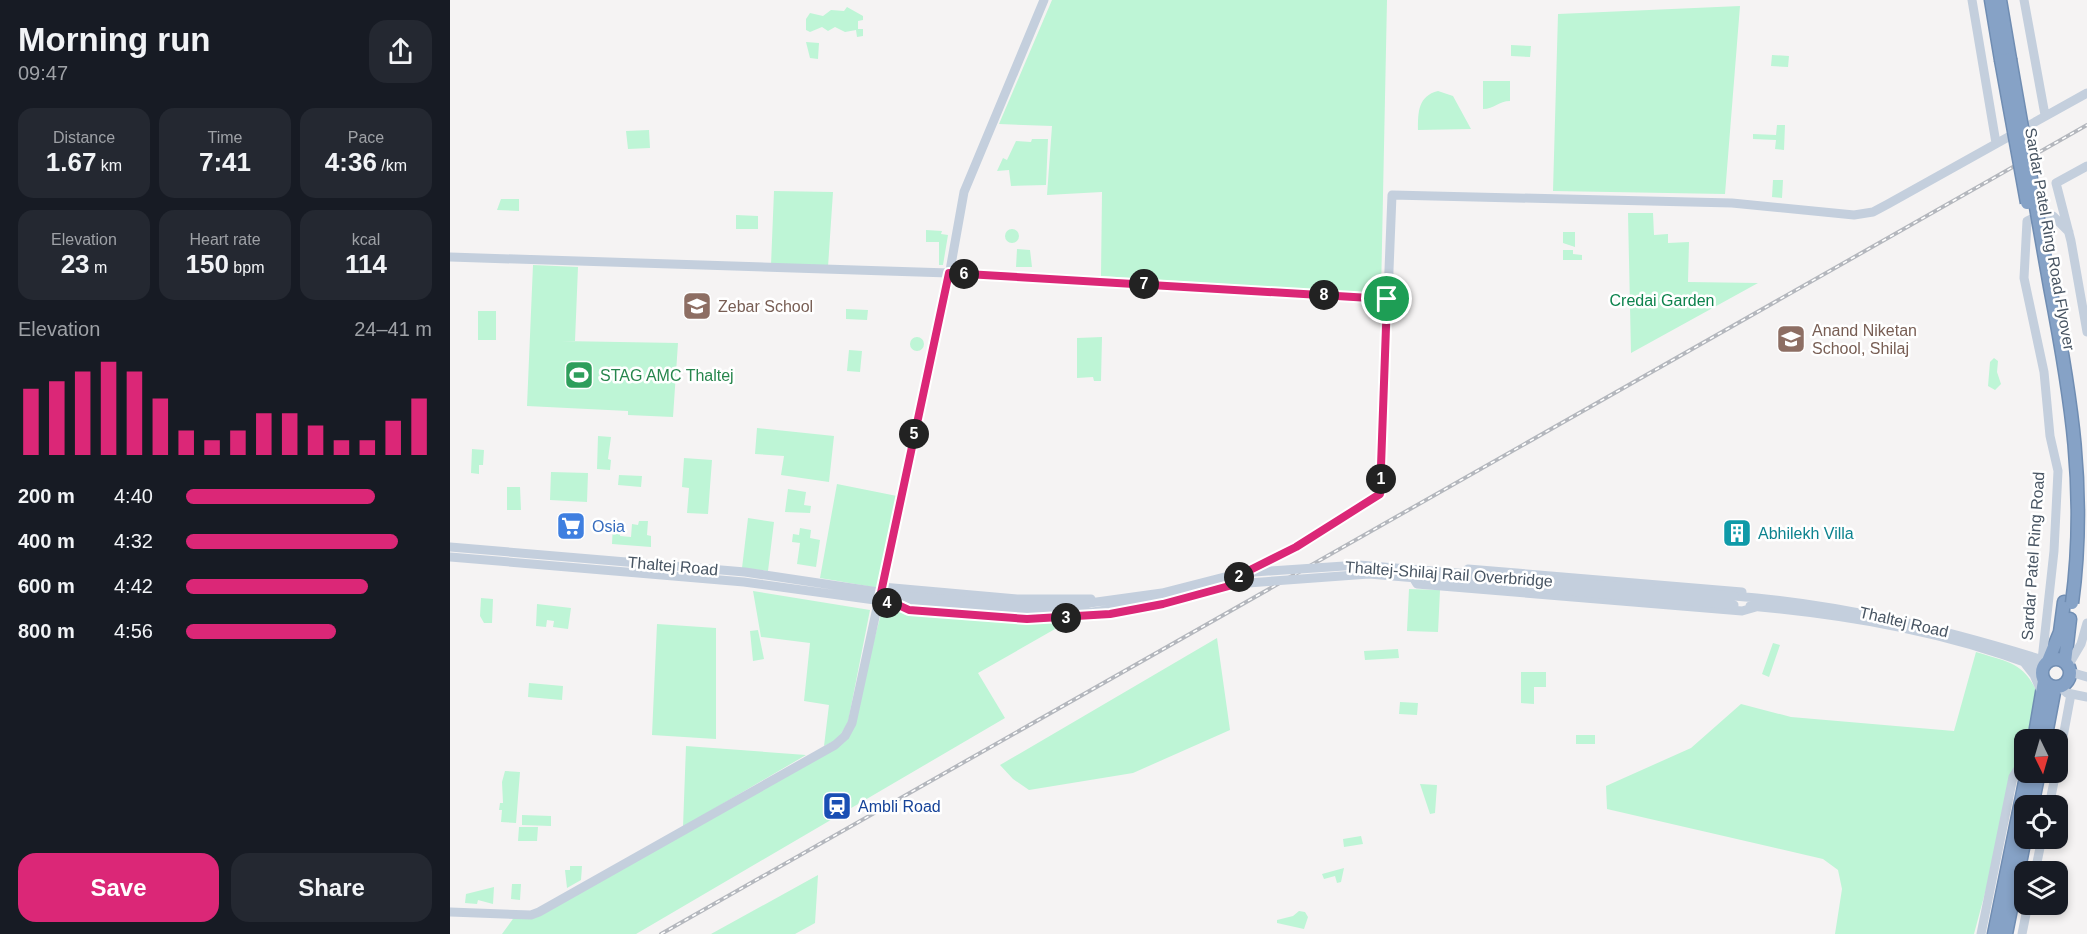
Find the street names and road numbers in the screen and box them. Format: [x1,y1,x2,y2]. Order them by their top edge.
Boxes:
street label: Sardar Patel Ring Road Flyover [2022,126,2078,352]
street label: Sardar Patel Ring Road [2019,471,2047,641]
street label: Thaltej Road [627,554,719,578]
street label: Thaltej-Shilaj Rail Overbridge [1345,558,1553,590]
street label: Thaltej Road [1858,604,1950,640]

